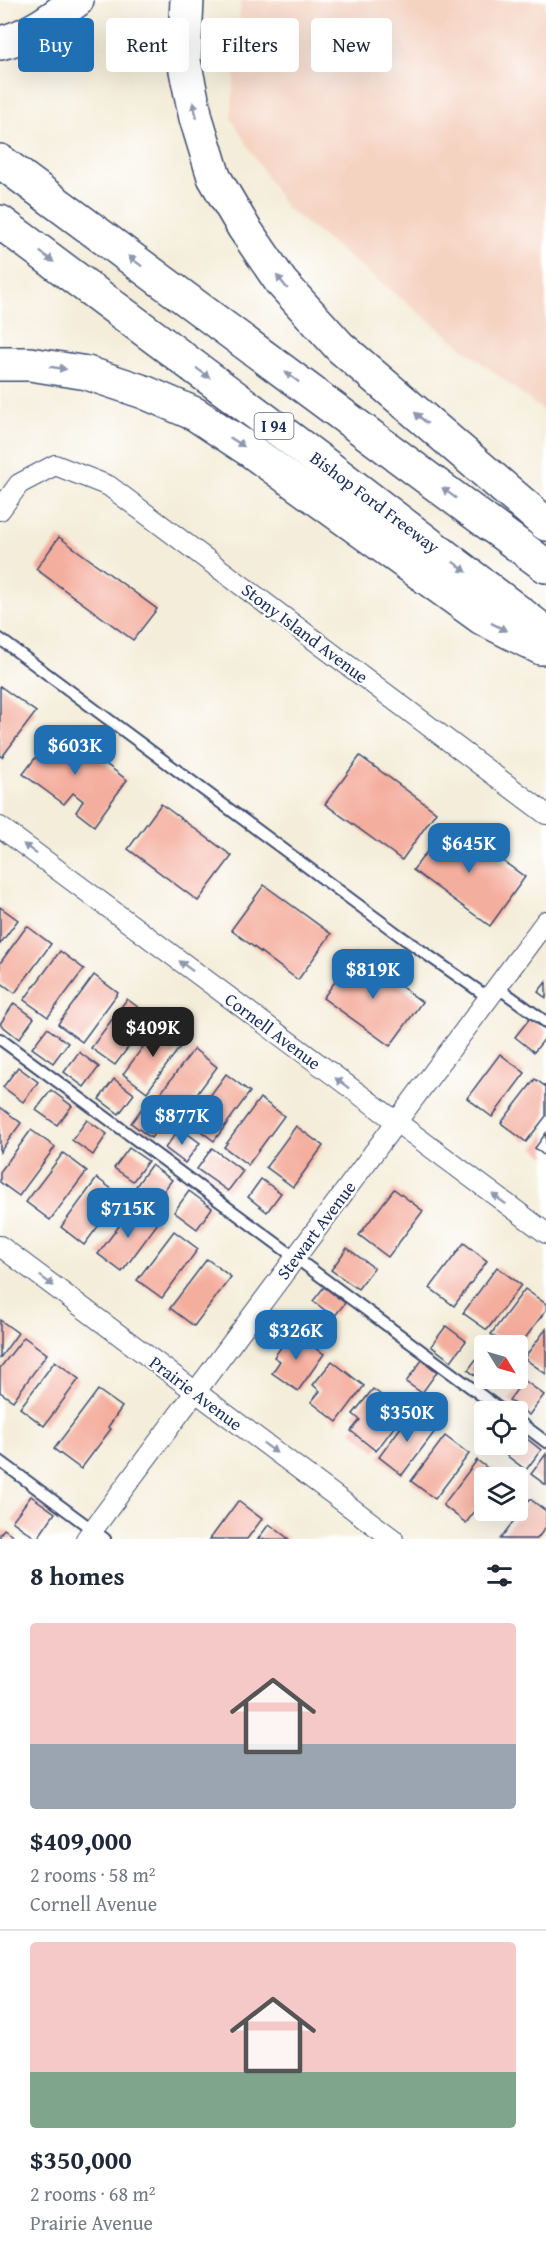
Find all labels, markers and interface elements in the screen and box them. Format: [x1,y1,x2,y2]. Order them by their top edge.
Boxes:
chip: Buy [18,18,94,72]
chip: Rent [106,18,189,72]
chip: Filters [201,18,299,72]
chip: New [311,18,392,72]
one-way arrow [189,101,199,120]
one-way arrow [39,251,55,263]
one-way arrow [128,255,144,267]
one-way arrow [276,275,288,290]
one-way arrow [49,364,68,373]
one-way arrow [196,367,211,379]
one-way arrow [284,371,300,383]
one-way arrow [414,411,429,425]
road number: I 94 [254,413,294,439]
one-way arrow [229,436,245,447]
street label: Bishop Ford Freeway [304,444,446,560]
one-way arrow [441,488,456,500]
one-way arrow [452,560,467,572]
street label: Stony Island Avenue [236,576,374,690]
one-way arrow [490,622,507,631]
pin: $603K [33,725,117,776]
text: $603K [48,730,102,759]
pin: $645K [427,823,511,874]
text: $645K [442,828,496,857]
one-way arrow [22,844,37,856]
pin: $819K [331,949,415,1000]
text: $819K [346,954,400,983]
one-way arrow [178,960,194,972]
street label: Cornell Avenue [219,986,327,1076]
pin: $409K [111,1007,195,1058]
text: $409K [126,1012,180,1041]
one-way arrow [335,1077,350,1089]
pin: $877K [140,1095,224,1146]
text: $877K [155,1100,209,1129]
street label: Stewart Avenue [270,1175,362,1285]
pin: $715K [86,1188,170,1239]
text: $715K [101,1193,155,1222]
one-way arrow [491,1193,506,1205]
one-way arrow [39,1275,54,1287]
pin: $326K [254,1310,338,1361]
text: $326K [269,1315,323,1344]
north arrow [474,1335,528,1389]
map controls [474,1335,528,1521]
street label: Prairie Avenue [144,1349,248,1437]
pin: $350K [365,1392,449,1443]
text: $350K [380,1397,434,1426]
button: locate [474,1401,528,1455]
one-way arrow [262,1442,278,1454]
button: layers [474,1467,528,1521]
text: 8 homes [30,1556,125,1595]
icon: filters [483,1559,516,1592]
icon: home [219,1662,327,1770]
text: $409,000 [30,1821,132,1860]
text: 2 rooms · 58 m² [30,1860,156,1889]
text: Cornell Avenue [30,1889,157,1918]
icon: home [219,1981,327,2089]
text: $350,000 [30,2140,132,2179]
text: 2 rooms · 68 m² [30,2179,156,2208]
text: Prairie Avenue [30,2208,153,2237]

